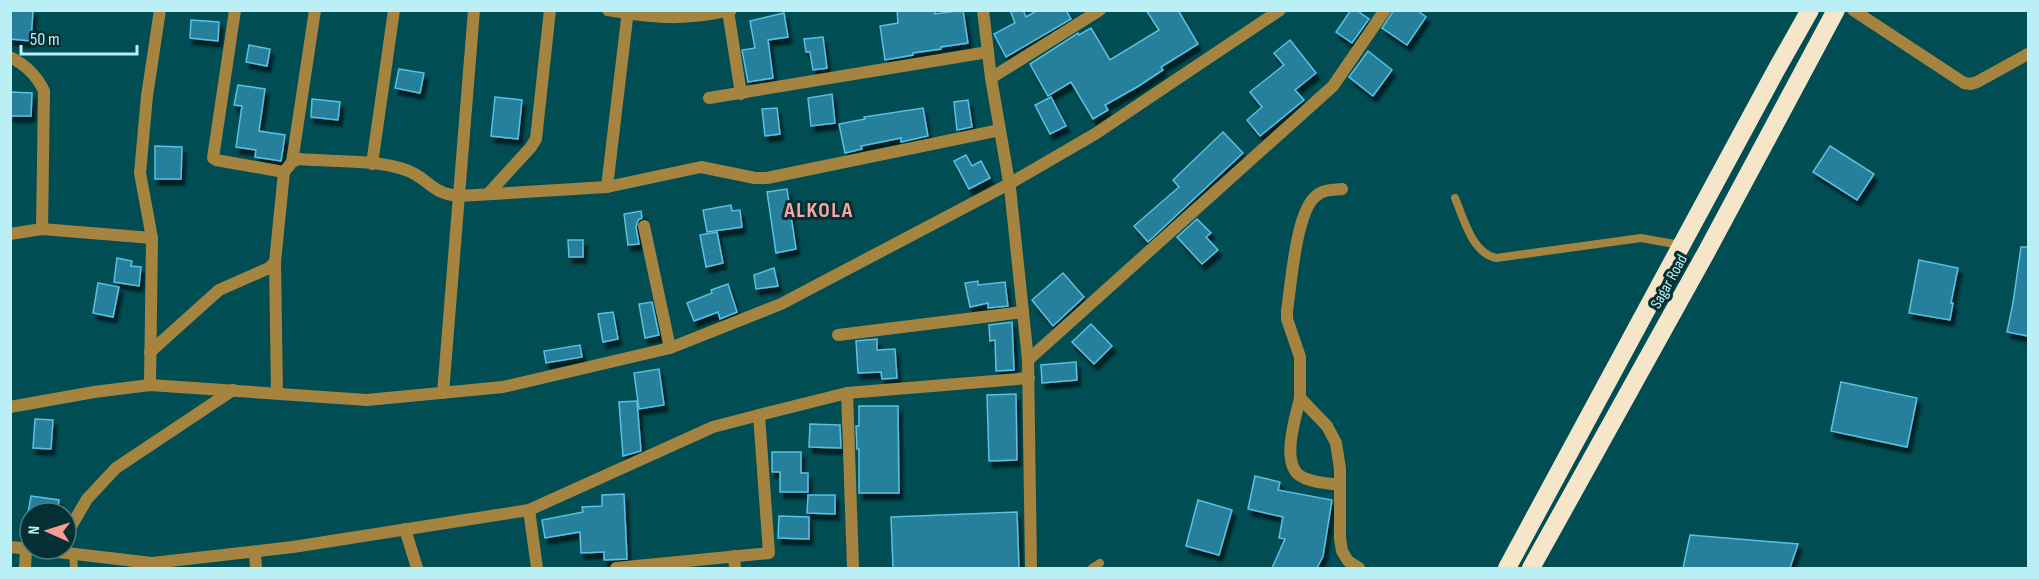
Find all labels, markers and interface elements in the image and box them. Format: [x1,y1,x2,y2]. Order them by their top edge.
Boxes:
scale bar [21,18,136,56]
text: 50 m [30,29,60,50]
district label: ALKOLA [783,197,854,224]
street label: Sagar Road [1647,251,1692,312]
north arrow [18,501,78,561]
text: N [25,526,44,535]

